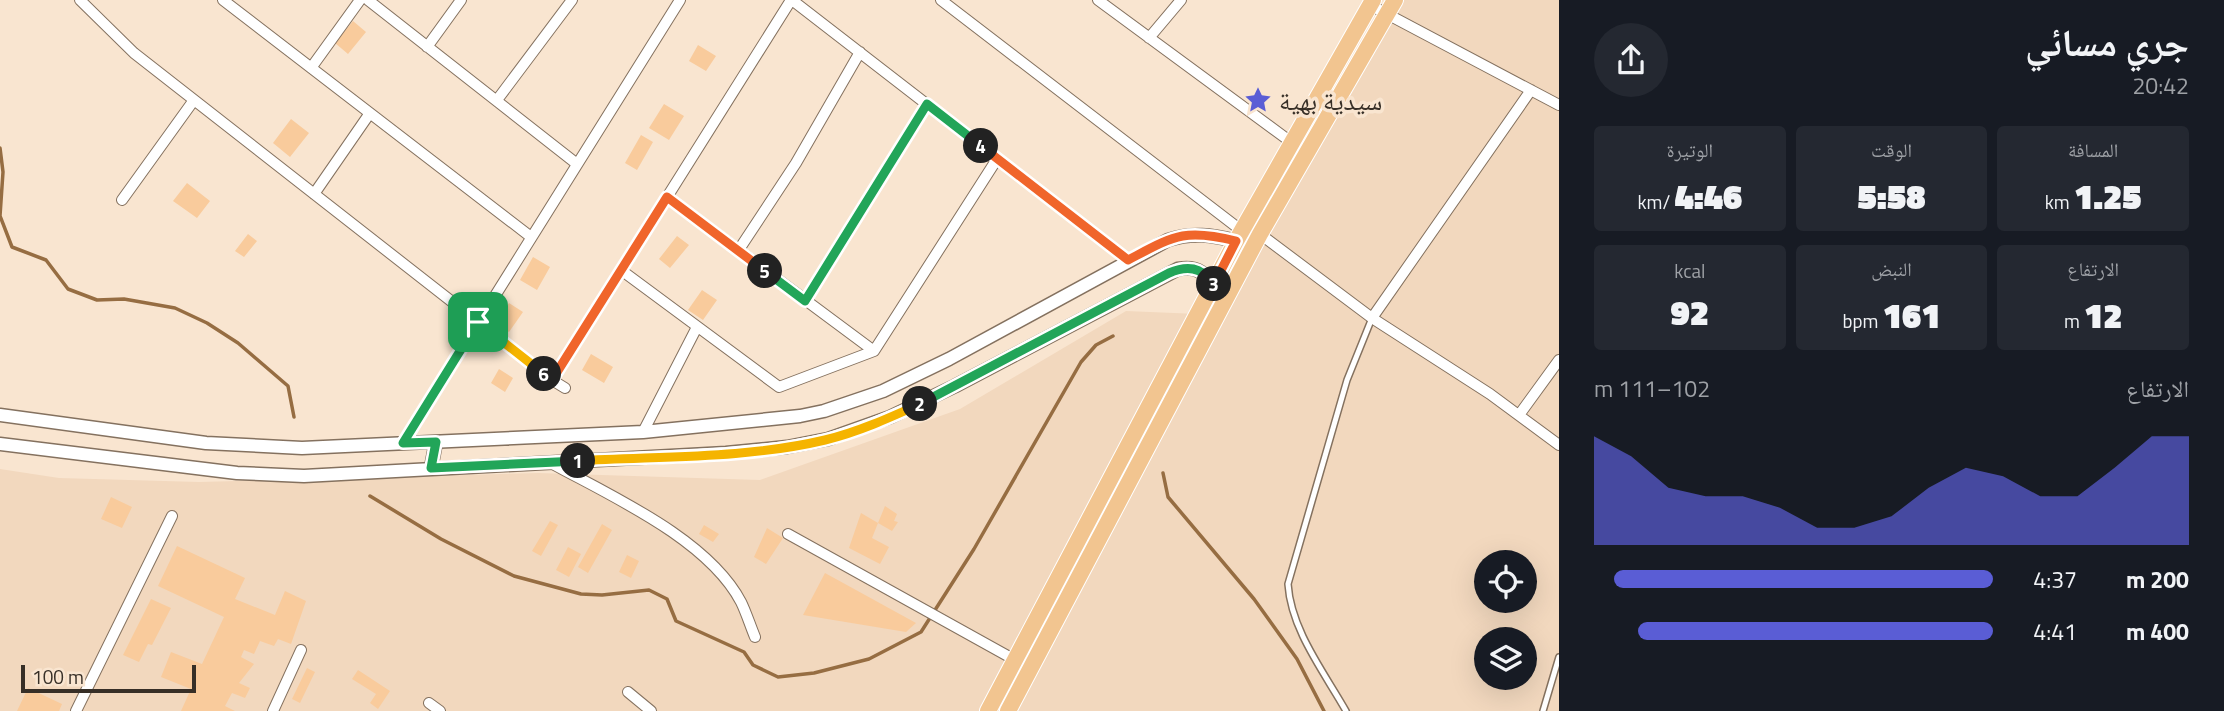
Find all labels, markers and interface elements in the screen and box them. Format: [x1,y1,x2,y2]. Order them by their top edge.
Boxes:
text: جري مسائي [2025,13,2189,71]
button: share [1594,23,1668,97]
text: 20:42 [2132,68,2189,103]
place label: سيدية بهية [1279,81,1382,120]
place icon: سيدية بهية [1243,85,1273,115]
pin: 4 [964,128,998,164]
text: 4 [975,131,986,160]
text: الوتيرة [1667,135,1713,164]
text: الوقت [1871,135,1912,164]
text: المسافة [2068,135,2118,164]
text: 4:46 [1674,169,1742,223]
text: 5:58 [1858,169,1925,223]
text: 1.25 [2074,169,2142,223]
text: /km [1637,187,1674,216]
text: km [2045,187,2074,216]
pin: 5 [748,254,782,288]
text: النبض [1871,254,1912,283]
text: الارتفاع [2067,254,2119,283]
text: 5 [759,256,770,285]
text: kcal [1674,256,1705,285]
pin: 3 [1196,266,1232,302]
text: 3 [1208,269,1219,298]
text: 92 [1671,285,1709,339]
text: 161 [1883,288,1940,342]
text: 12 [2084,288,2122,342]
pin [448,292,508,352]
icon: arrive [459,303,497,341]
text: bpm [1843,306,1883,335]
text: m [2064,306,2084,335]
pin: 6 [526,356,562,392]
text: 6 [538,359,549,388]
text: 102–111 m [1594,371,1710,406]
text: الارتفاع [2126,371,2189,406]
pin: 2 [902,386,937,422]
text: 2 [914,389,925,418]
pin: 1 [560,444,596,478]
text: 1 [572,446,583,475]
map controls [1474,550,1537,690]
button: locate [1474,550,1537,613]
text: 4:37 [2033,562,2077,597]
text: 200 m [2126,562,2189,597]
text: 4:41 [2033,614,2077,649]
text: 400 m [2126,614,2189,649]
button: layers [1474,627,1537,690]
scale bar [21,662,196,694]
text: 100 m [32,662,84,691]

